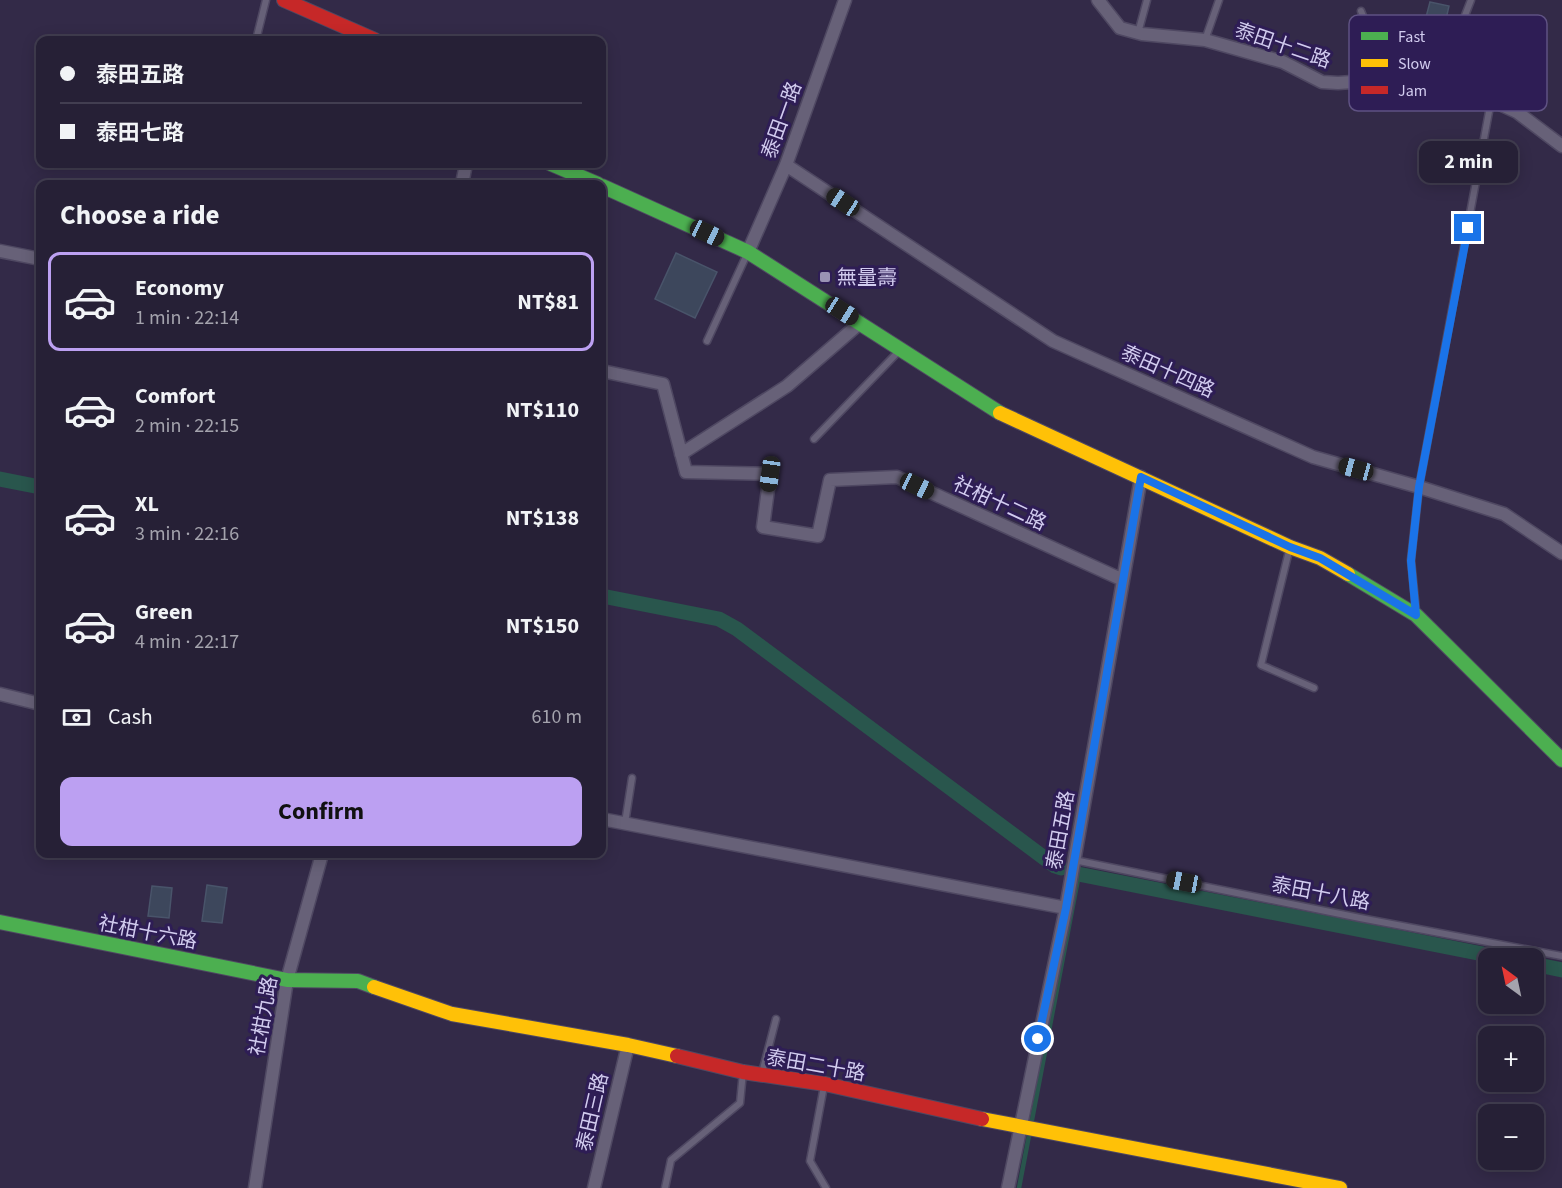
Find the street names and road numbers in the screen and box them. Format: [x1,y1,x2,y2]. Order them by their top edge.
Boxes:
street label: 泰田十二路 [1231,16,1335,75]
street label: 泰田一路 [755,78,809,163]
street label: 泰田十四路 [1116,339,1219,405]
street label: 社柑十二路 [948,470,1051,538]
street label: 泰田五路 [1040,788,1082,872]
street label: 泰田十八路 [1269,871,1373,917]
street label: 社柑十六路 [96,910,200,956]
street label: 社柑九路 [243,974,285,1058]
street label: 泰田二十路 [764,1044,867,1088]
street label: 泰田三路 [570,1070,616,1154]

